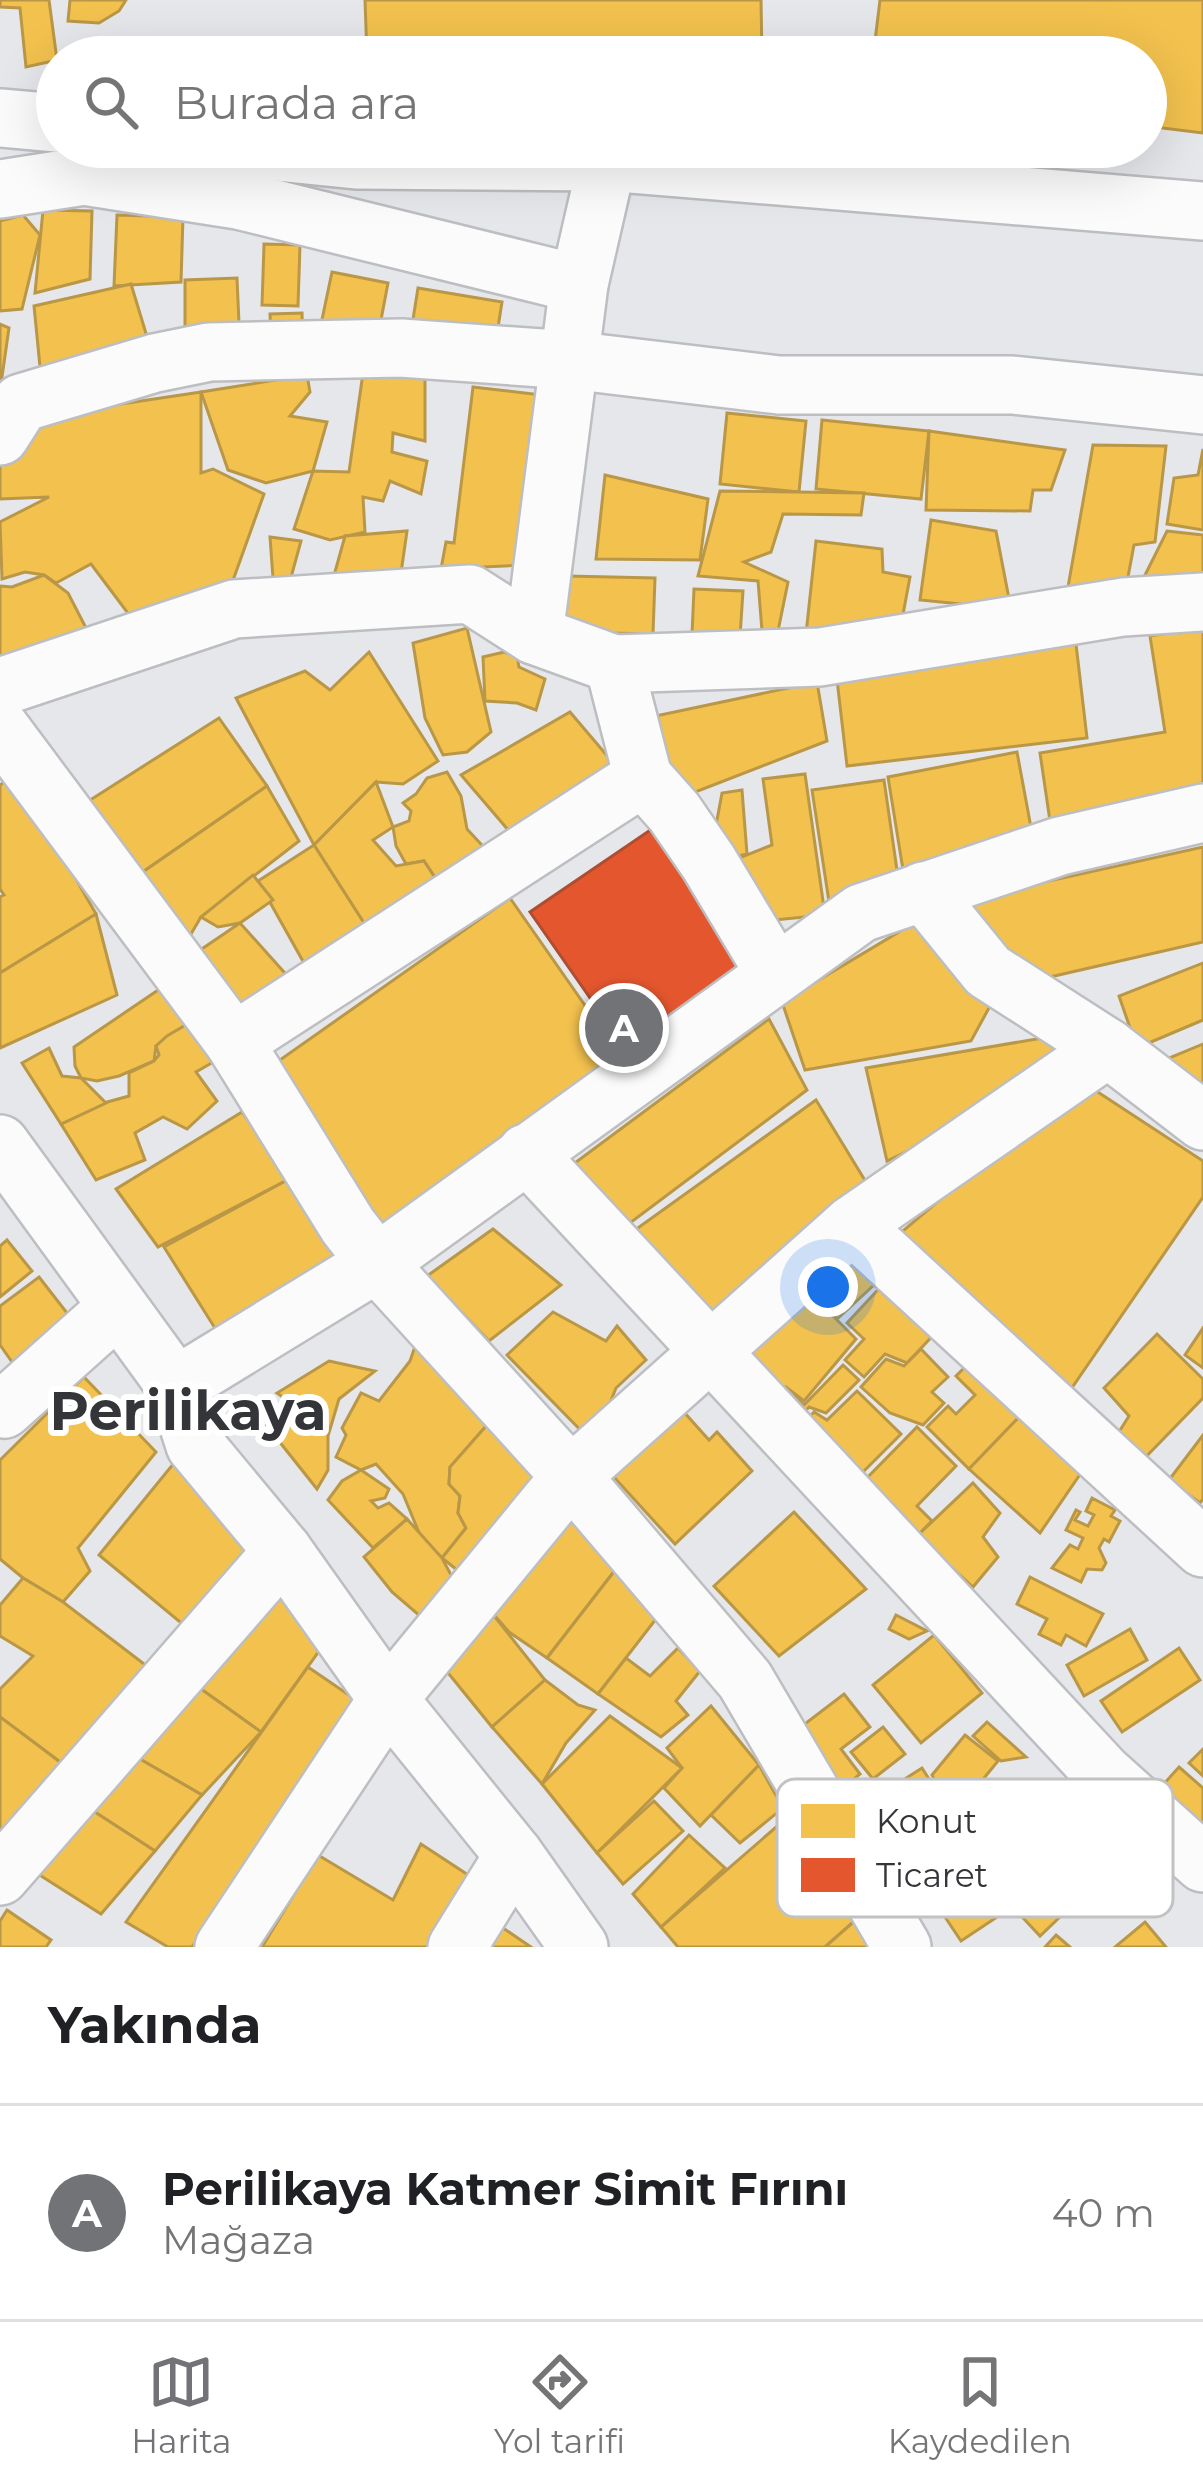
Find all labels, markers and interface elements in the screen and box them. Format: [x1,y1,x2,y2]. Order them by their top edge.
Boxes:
search box [36,36,1167,168]
icon: search [78,69,144,135]
text: Burada ara [174,75,419,130]
pin: A [585,983,663,1073]
your location [798,1257,858,1317]
district label: Perilikaya [50,1378,326,1444]
legend [777,1779,1173,1917]
text: Konut [876,1801,977,1841]
text: Ticaret [876,1855,988,1895]
text: Yakında [48,1994,261,2056]
text: Perilikaya Katmer Simit Fırını [162,2161,848,2216]
text: A [72,2189,102,2237]
text: 40 m [1052,2189,1155,2237]
text: Mağaza [162,2216,315,2264]
tab: Harita [131,2349,231,2461]
tab: Yol tarifi [494,2349,625,2461]
tab: Kaydedilen [888,2349,1072,2461]

